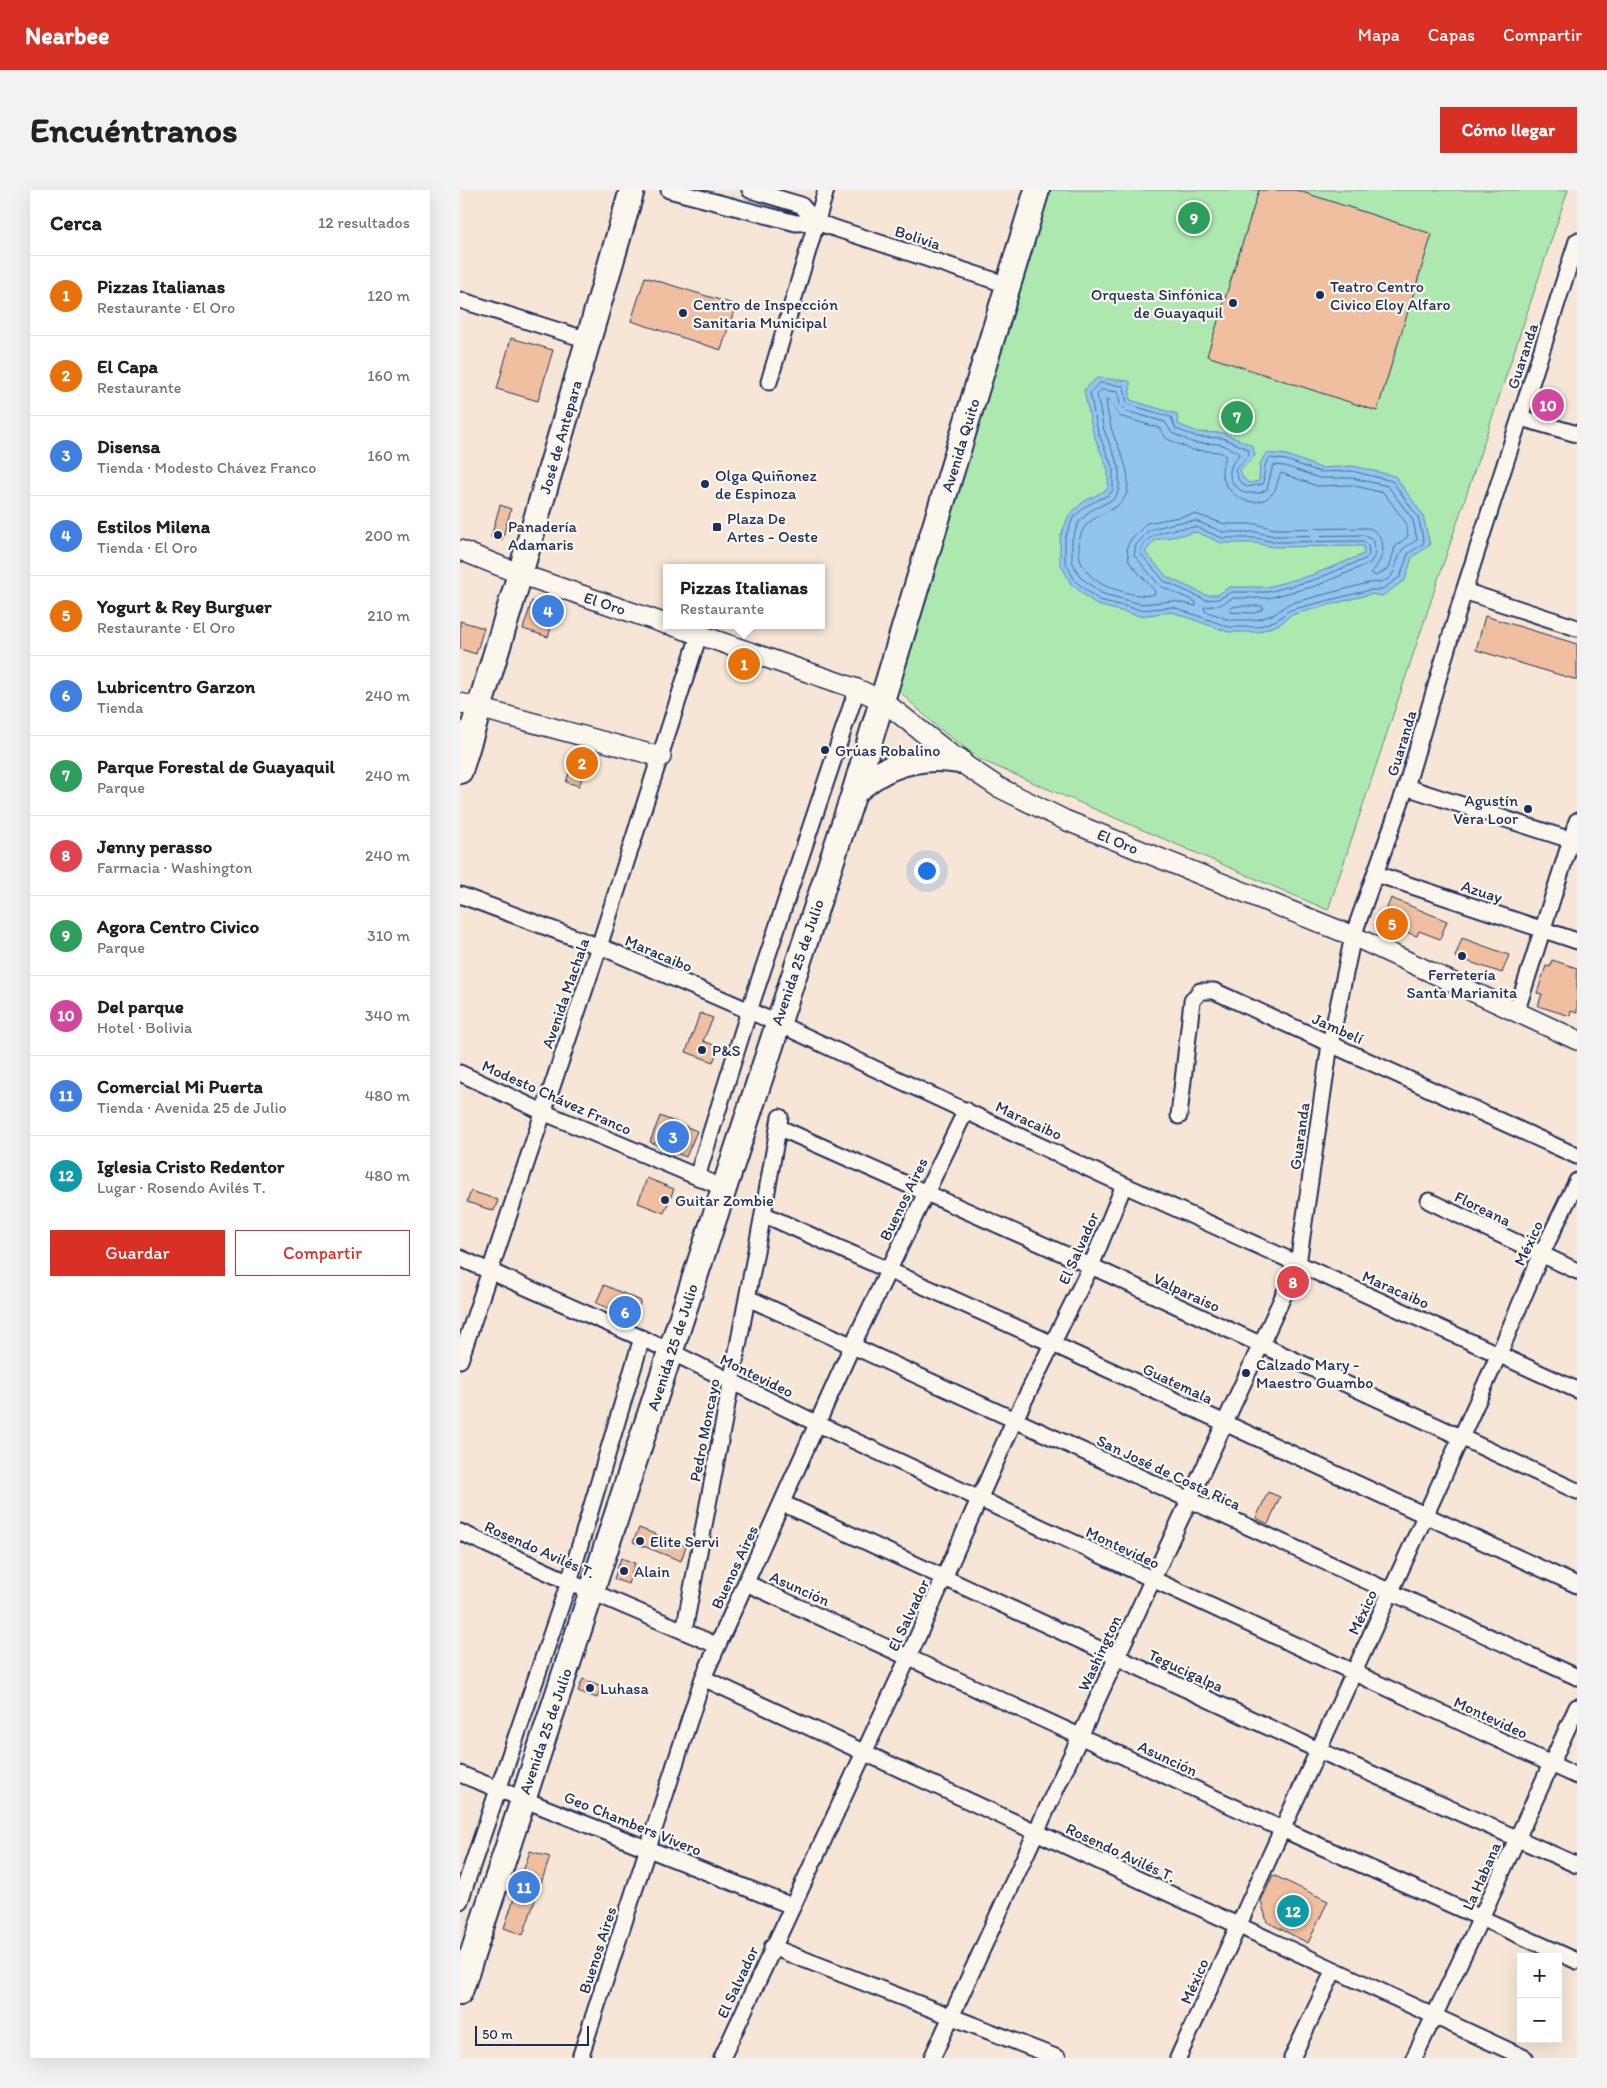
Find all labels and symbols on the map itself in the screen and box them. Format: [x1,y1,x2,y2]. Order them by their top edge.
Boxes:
pin: 9 [1178,199,1210,237]
street label: Bolivia [893,221,944,254]
place label: Teatro Centro Civico Eloy Alfaro [1330,277,1451,314]
place label: Orquesta Sinfónica de Guayaquil [1091,285,1224,322]
marker: Teatro Centro Civico Eloy Alfaro [1314,289,1326,301]
place label: Centro de Inspección Sanitaria Municipal [693,295,838,332]
marker: Orquesta Sinfónica de Guayaquil [1227,297,1239,309]
marker: Centro de Inspección Sanitaria Municipal [677,307,689,319]
street label: Guaranda [1503,320,1542,391]
street label: José de Antepara [535,378,586,496]
pin: 10 [1532,386,1564,424]
street label: Avenida Quito [937,396,984,494]
pin: 7 [1221,398,1253,436]
place label: Olga Quiñonez de Espinoza [715,466,817,503]
marker: Olga Quiñonez de Espinoza [699,478,711,490]
place label: Plaza De Artes - Oeste [727,509,818,546]
place label: Panadería Adamaris [508,517,578,554]
marker: Plaza De Artes - Oeste [711,521,723,533]
marker: Panadería Adamaris [492,529,504,541]
street label: El Oro [582,588,628,619]
pin: 4 [532,592,564,630]
pin: 1 [728,645,760,683]
street label: Guaranda [1382,707,1421,778]
place label: Grúas Robalino [835,741,940,760]
pin: 2 [566,744,598,782]
marker: Grúas Robalino [819,744,831,756]
place label: Agustín Vera Loor [1453,791,1518,828]
marker: Agustín Vera Loor [1522,803,1534,815]
street label: El Oro [1094,825,1141,858]
your location [914,858,940,884]
street label: Azuay [1459,876,1505,907]
street label: Avenida 25 de Julio [767,897,828,1028]
pin: 5 [1376,905,1408,943]
street label: Maracaibo [622,931,695,976]
street label: Avenida Machala [538,935,593,1051]
marker: Ferretería Santa Marianita [1456,950,1468,962]
place label: Ferretería Santa Marianita [1407,965,1518,1002]
street label: Jambelí [1309,1009,1366,1048]
place label: P&S [712,1041,740,1060]
marker: P&S [696,1044,708,1056]
street label: Modesto Chávez Franco [479,1056,635,1139]
street label: Maracaibo [992,1097,1065,1144]
street label: Guaranda [1285,1100,1314,1171]
pin: 3 [657,1118,689,1156]
street label: Buenos Aires [875,1155,932,1244]
street label: Floreana [1452,1187,1515,1230]
place label: Guitar Zombie [675,1191,774,1210]
marker: Guitar Zombie [659,1194,671,1206]
street label: El Salvador [1054,1209,1103,1287]
street label: México [1510,1218,1547,1269]
pin: 8 [1277,1263,1309,1301]
street label: Maracaibo [1359,1266,1432,1313]
street label: Valparaiso [1150,1269,1223,1316]
street label: Avenida 25 de Julio [643,1281,702,1413]
pin: 6 [609,1293,641,1331]
street label: Montevideo [717,1350,797,1401]
place label: Calzado Mary - Maestro Guambo [1256,1355,1373,1392]
street label: Guatemala [1140,1359,1216,1408]
marker: Calzado Mary - Maestro Guambo [1240,1367,1252,1379]
street label: Pedro Moncayo [685,1377,724,1483]
street label: San José de Costa Rica [1094,1431,1244,1514]
street label: Rosendo Avilés T. [482,1517,598,1582]
street label: Buenos Aires [707,1522,762,1612]
street label: Montevideo [1083,1522,1163,1573]
place label: Elite Servi [650,1532,719,1551]
marker: Elite Servi [634,1535,646,1547]
place label: Alain [634,1562,670,1581]
marker: Alain [618,1565,630,1577]
street label: Asunción [767,1567,833,1610]
street label: El Salvador [884,1576,933,1654]
street label: México [1344,1587,1381,1638]
street label: Washington [1074,1612,1125,1694]
street label: Tegucigalpa [1145,1645,1226,1696]
street label: Avenida 25 de Julio [515,1666,576,1797]
place label: Luhasa [600,1679,649,1698]
marker: Luhasa [584,1682,596,1694]
street label: Montevideo [1451,1692,1531,1743]
street label: Asunción [1135,1736,1201,1780]
street label: Geo Chambers Vivero [561,1787,704,1860]
street label: Rosendo Avilés T. [1063,1819,1179,1886]
street label: La Habana [1458,1839,1505,1913]
pin: 11 [508,1868,540,1906]
pin: 12 [1277,1892,1309,1930]
street label: Buenos Aires [575,1904,620,1996]
street label: El Salvador [713,1943,762,2021]
street label: México [1176,1956,1213,2007]
scale bar [475,2023,589,2046]

